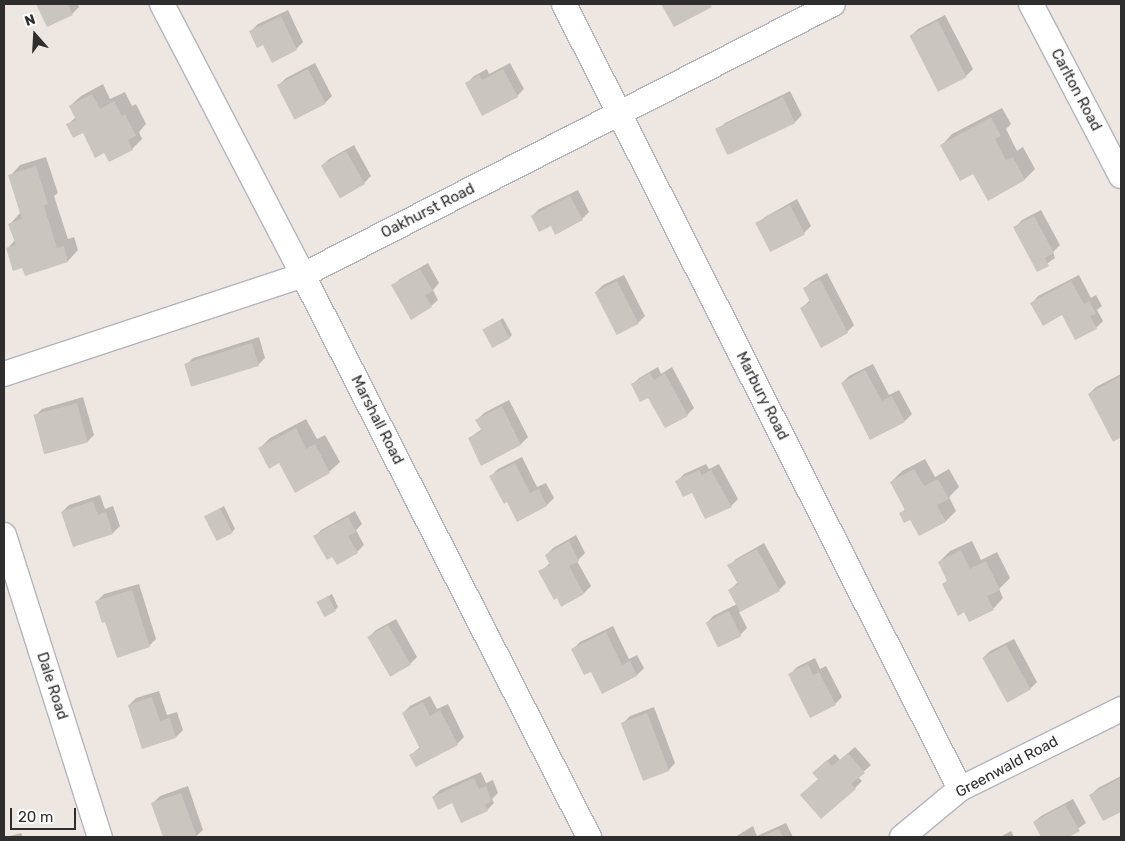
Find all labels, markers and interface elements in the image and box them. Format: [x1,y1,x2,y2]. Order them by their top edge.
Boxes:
north arrow [10,10,60,60]
text: N [22,11,37,30]
street label: Carlton Road [1047,46,1105,134]
street label: Oakhurst Road [378,180,478,242]
street label: Marbury Road [732,349,792,443]
street label: Marshall Road [347,372,407,468]
street label: Dale Road [33,650,71,722]
street label: Greenwald Road [953,732,1061,802]
scale bar [12,798,79,830]
text: 20 m [18,808,53,826]

